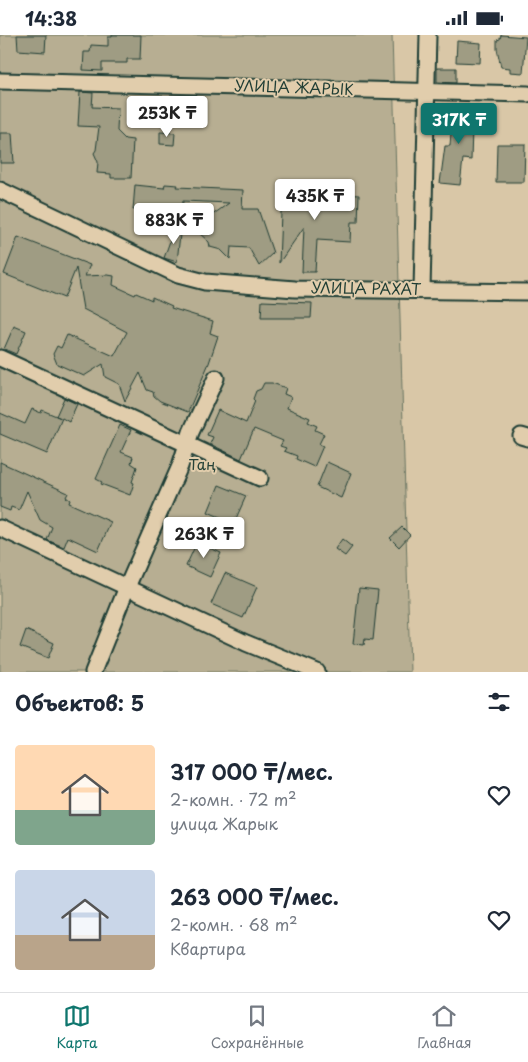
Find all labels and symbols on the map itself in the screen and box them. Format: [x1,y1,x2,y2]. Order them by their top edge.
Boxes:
street label: УЛИЦА ЖАРЫК [234,73,354,100]
pin: 253K ₸ [126,96,208,138]
pin: 317K ₸ [418,103,500,145]
pin: 435K ₸ [274,179,356,221]
pin: 883K ₸ [133,203,215,245]
street label: УЛИЦА РАХАТ [311,275,422,300]
park label: Таң [189,452,216,475]
pin: 263K ₸ [163,517,245,559]

